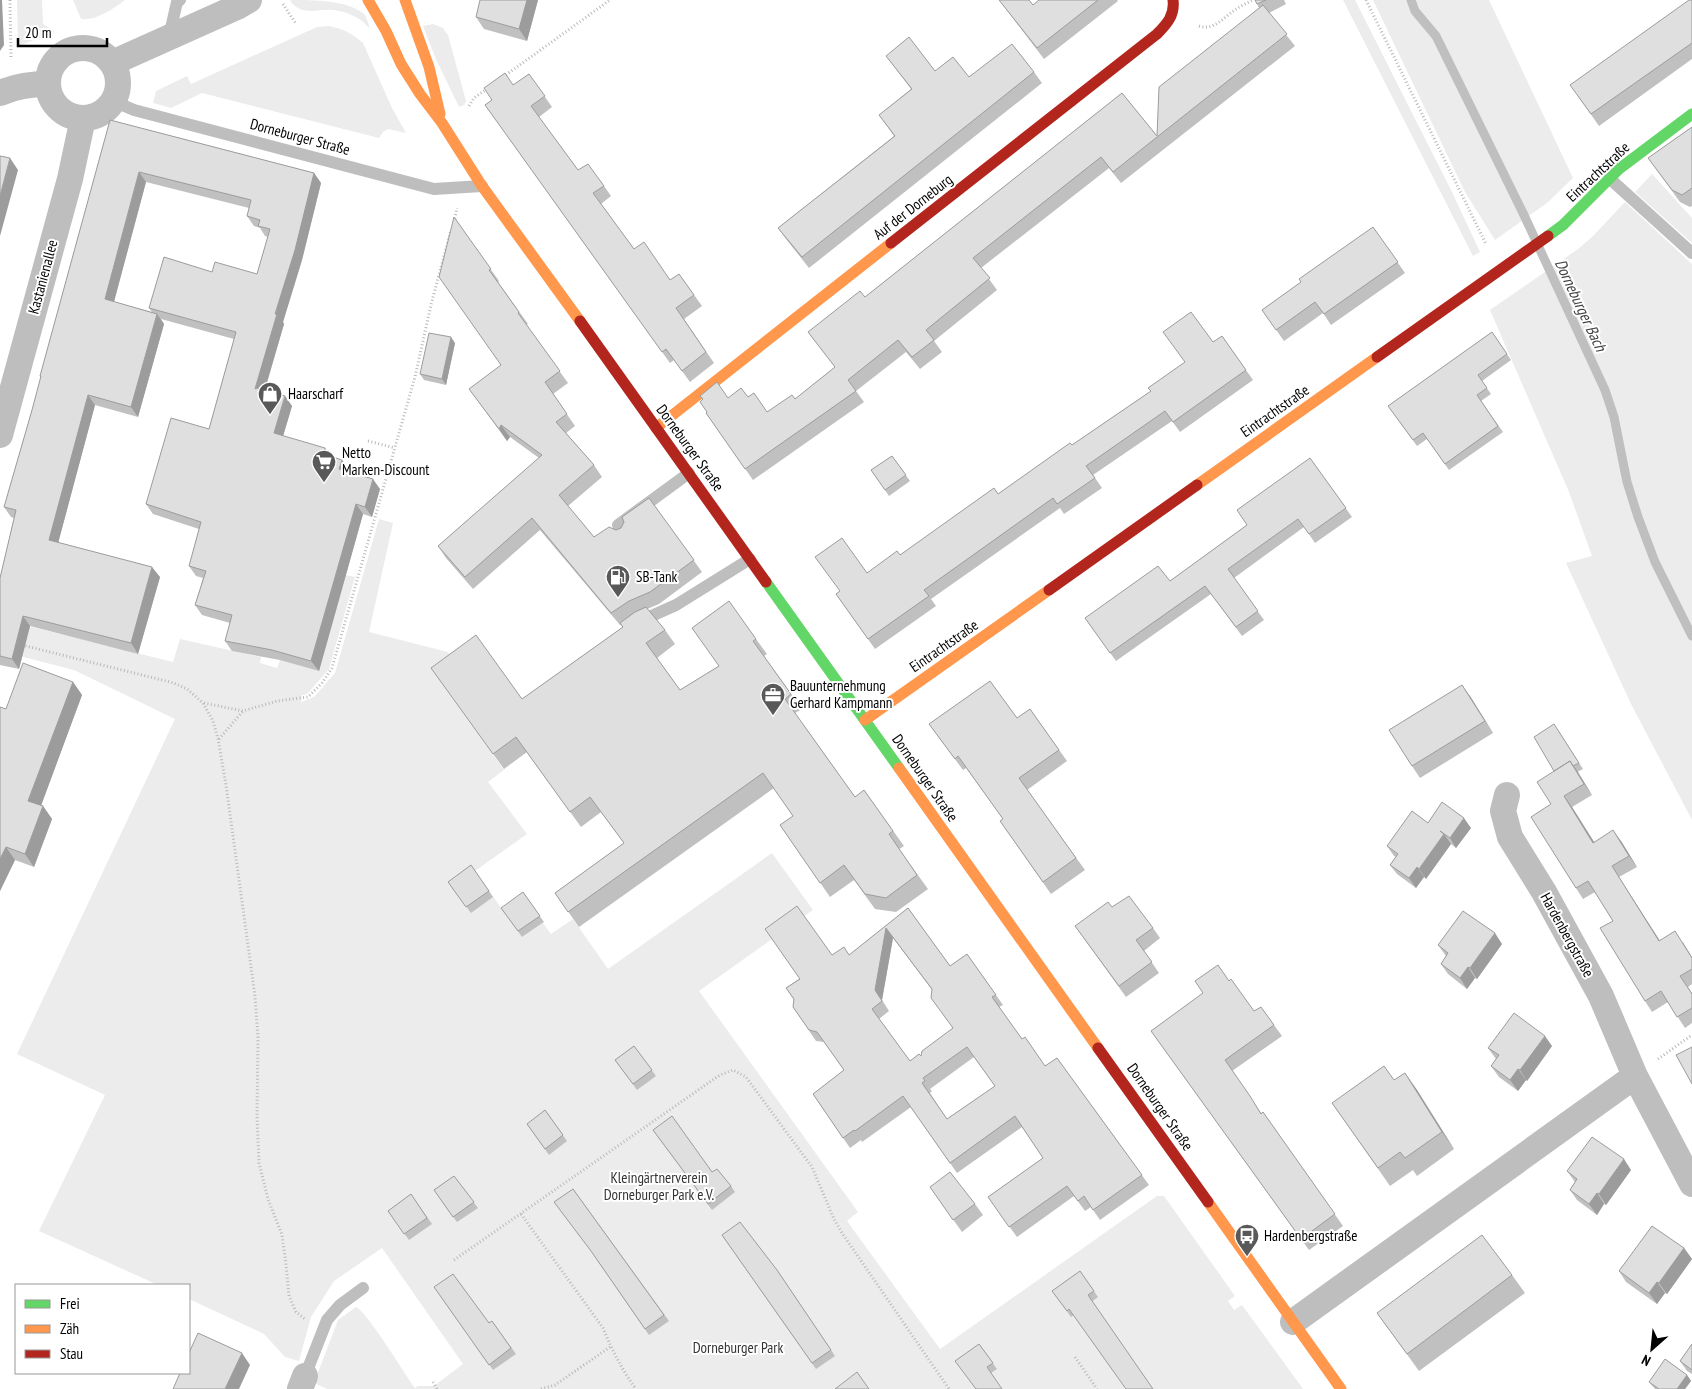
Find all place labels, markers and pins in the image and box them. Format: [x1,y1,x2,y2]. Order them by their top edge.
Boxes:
shop icon: Haarscharf [257,381,283,415]
place label: Haarscharf [288,384,344,403]
place label: Netto Marken-Discount [342,443,429,479]
supermarket icon: Netto Marken-Discount [311,449,337,483]
fuel station icon: SB-Tank [605,564,631,598]
place label: SB-Tank [636,567,678,586]
place label: Bauunternehmung Gerhard Kampmann [790,676,892,712]
office icon: Bauunternehmung Gerhard Kampmann [760,682,786,716]
bus stop icon: Hardenbergstraße [1234,1223,1260,1257]
place label: Hardenbergstraße [1264,1226,1358,1245]

